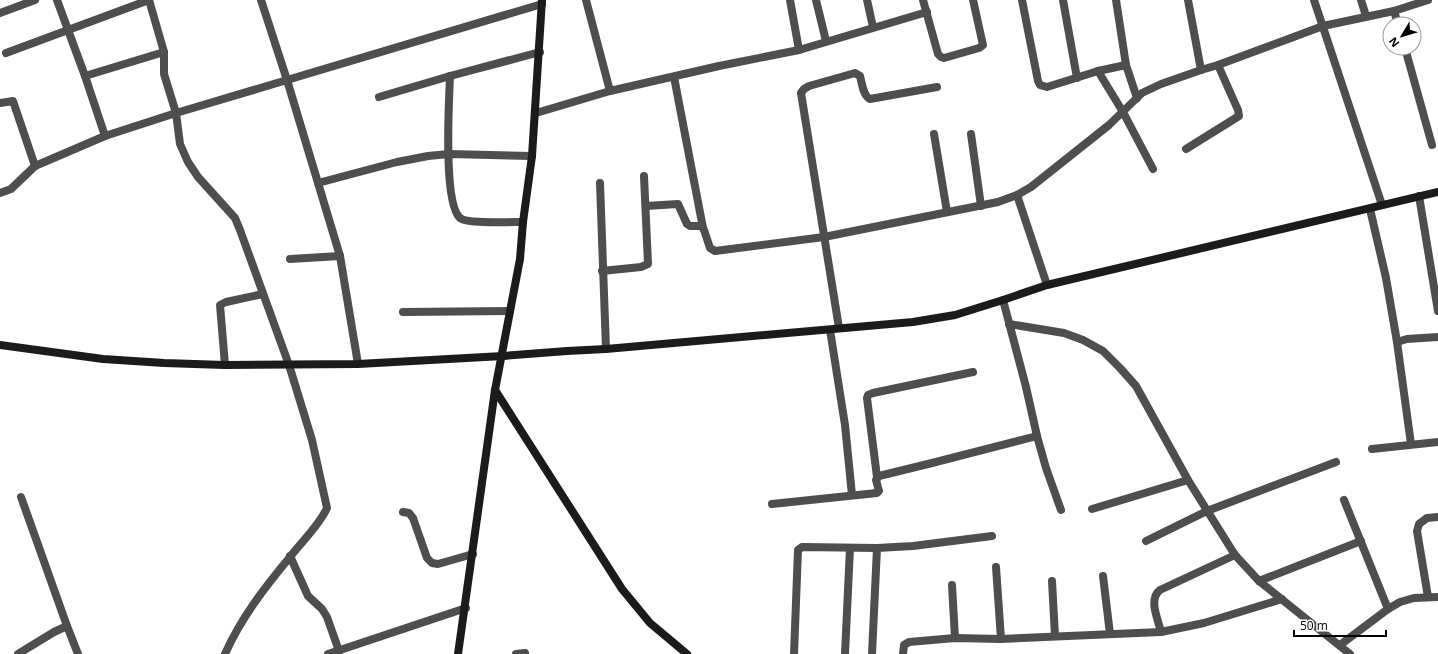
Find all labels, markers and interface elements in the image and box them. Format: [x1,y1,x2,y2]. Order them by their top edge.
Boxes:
north arrow [1382,16,1422,56]
text: N [1385,34,1402,51]
scale bar [1294,612,1386,638]
text: 50 m [1300,617,1328,634]

